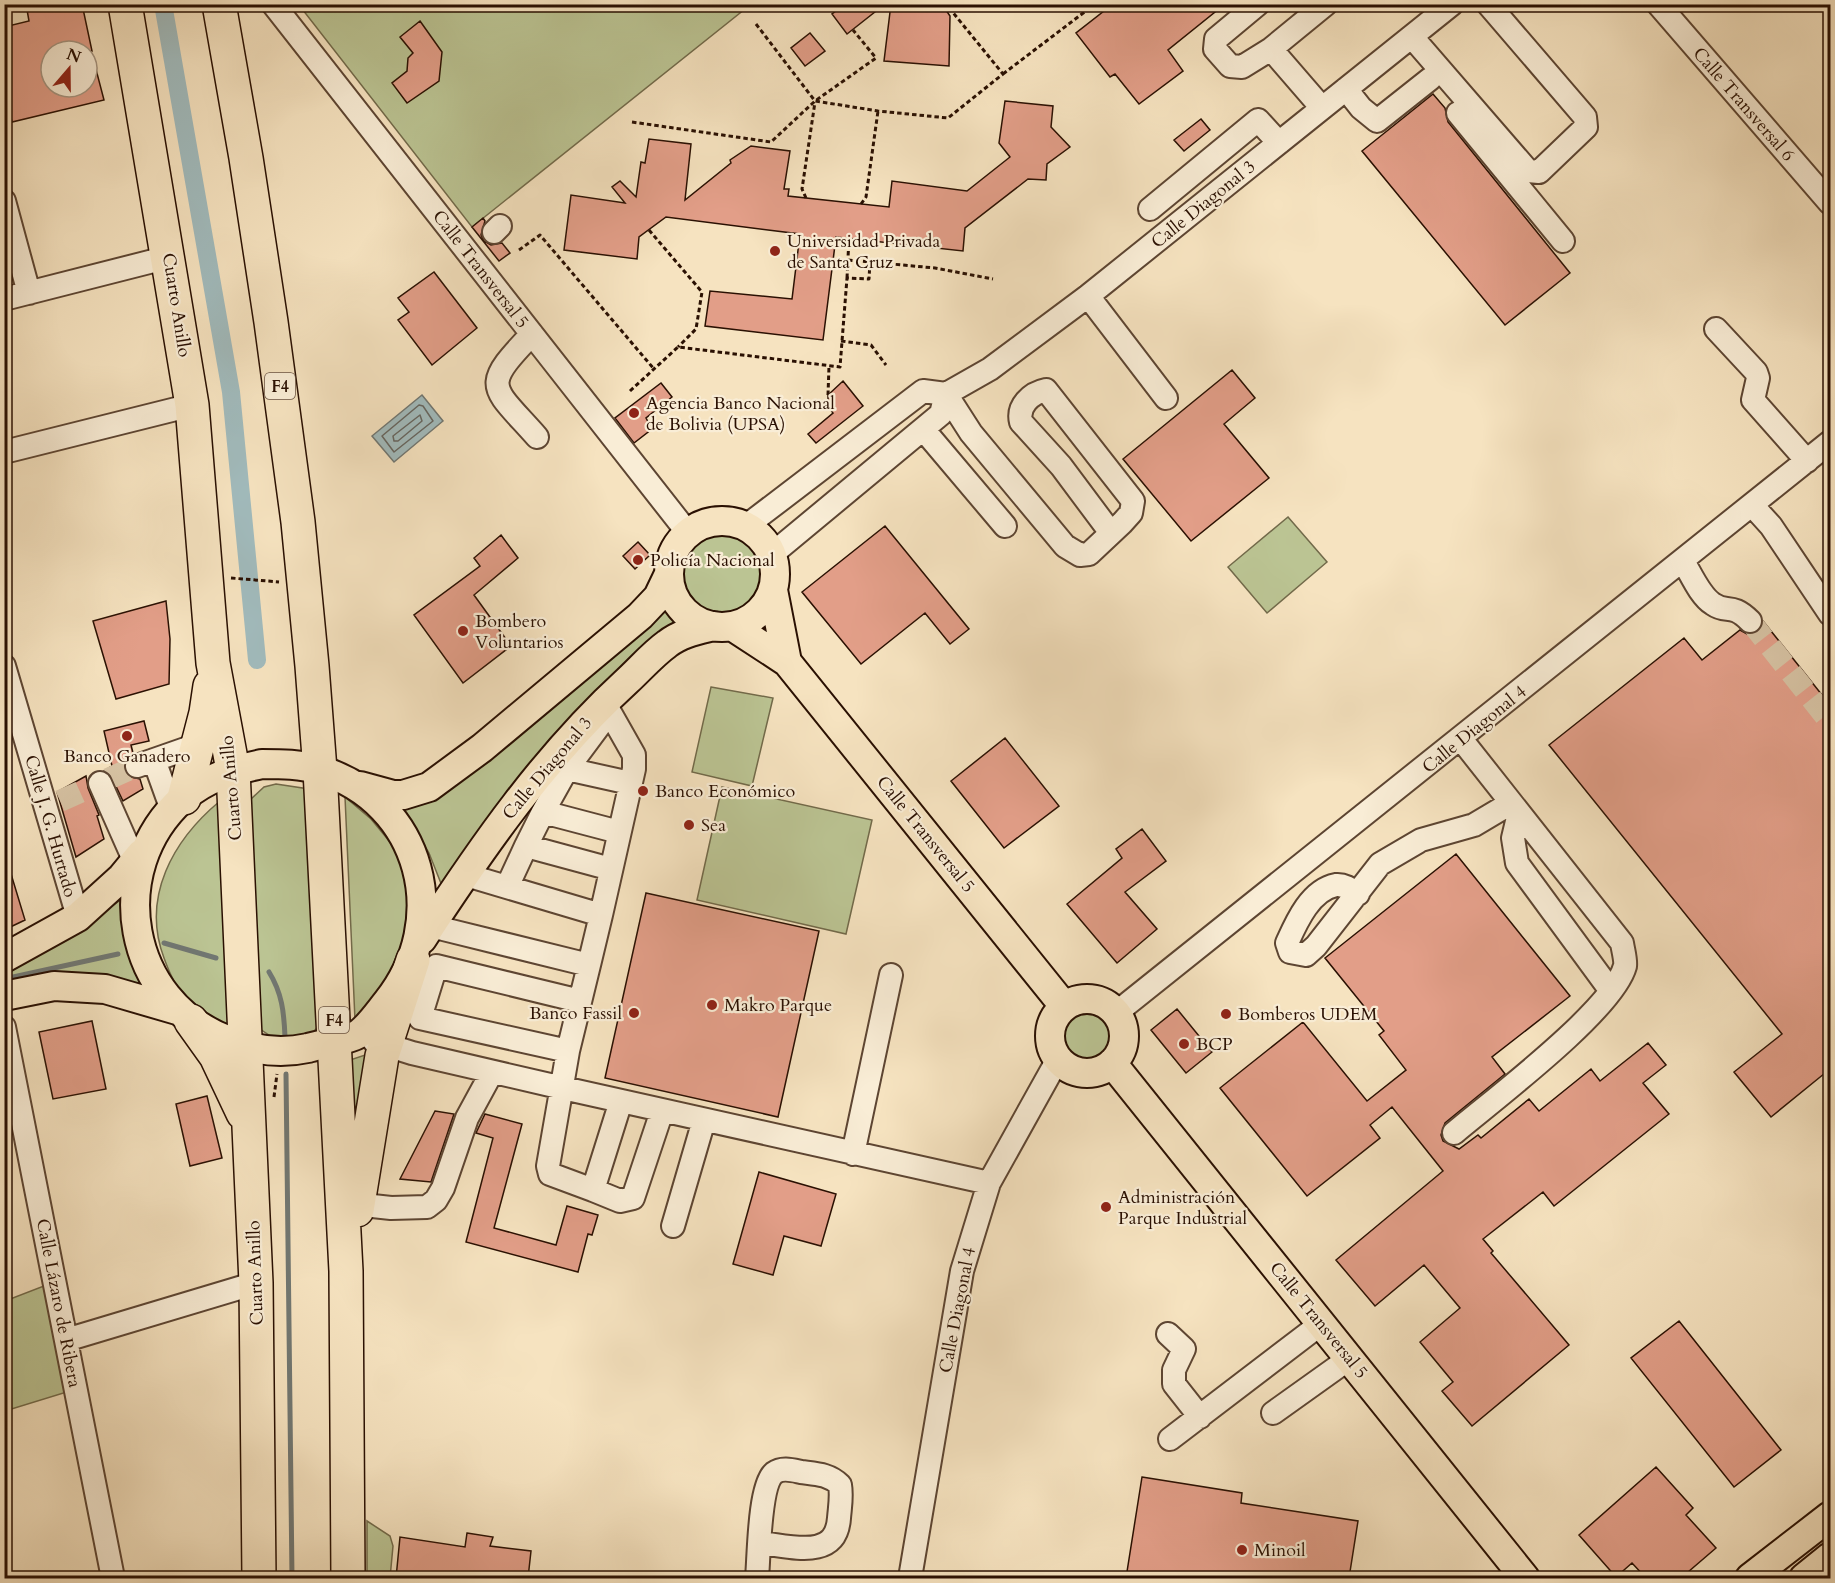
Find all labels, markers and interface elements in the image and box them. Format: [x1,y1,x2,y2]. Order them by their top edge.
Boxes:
north arrow [39,39,99,99]
street label: Calle Transversal 6 [1687,42,1800,167]
text: N [63,43,84,69]
street label: Calle Diagonal 3 [1146,155,1261,254]
street label: Calle Transversal 5 [426,205,535,334]
place label: Universidad Privada de Santa Cruz [787,229,940,275]
marker: Universidad Privada de Santa Cruz [768,244,782,258]
street label: Cuarto Anillo [156,251,197,359]
road number: F4 [265,373,295,399]
place label: Agencia Banco Nacional de Bolivia (UPSA) [646,391,835,437]
marker: Agencia Banco Nacional de Bolivia (UPSA) [627,406,641,420]
place label: Policía Nacional [650,548,775,573]
marker: Policía Nacional [631,553,645,567]
place label: Bombero Voluntarios [475,609,564,655]
marker: Bombero Voluntarios [456,624,470,638]
street label: Calle Diagonal 4 [1417,680,1532,779]
street label: Calle Diagonal 3 [497,711,598,825]
marker: Banco Ganadero [120,729,134,743]
street label: Cuarto Anillo [214,734,249,841]
place label: Banco Ganadero [63,744,191,769]
street label: Calle J. G. Hurtado [18,752,83,901]
street label: Calle Transversal 5 [871,771,981,898]
place label: Banco Económico [655,779,796,804]
marker: Banco Económico [636,784,650,798]
place label: Sea [701,813,726,838]
marker: Sea [682,818,696,832]
place label: Makro Parque [724,993,832,1018]
marker: Makro Parque [705,998,719,1012]
place label: Banco Fassil [529,1001,622,1026]
place label: Bomberos UDEM [1238,1002,1378,1027]
marker: Banco Fassil [627,1006,641,1020]
road number: F4 [319,1007,349,1033]
marker: Bomberos UDEM [1219,1007,1233,1021]
place label: BCP [1196,1032,1233,1057]
marker: BCP [1177,1037,1191,1051]
place label: Administración Parque Industrial [1118,1185,1247,1231]
marker: Administración Parque Industrial [1099,1200,1113,1214]
street label: Calle Lázaro de Ribera [30,1216,87,1390]
street label: Cuarto Anillo [241,1220,270,1326]
street label: Calle Diagonal 4 [933,1245,982,1375]
street label: Calle Transversal 5 [1264,1257,1374,1384]
place label: Minoil [1254,1538,1306,1563]
marker: Minoil [1235,1543,1249,1557]

